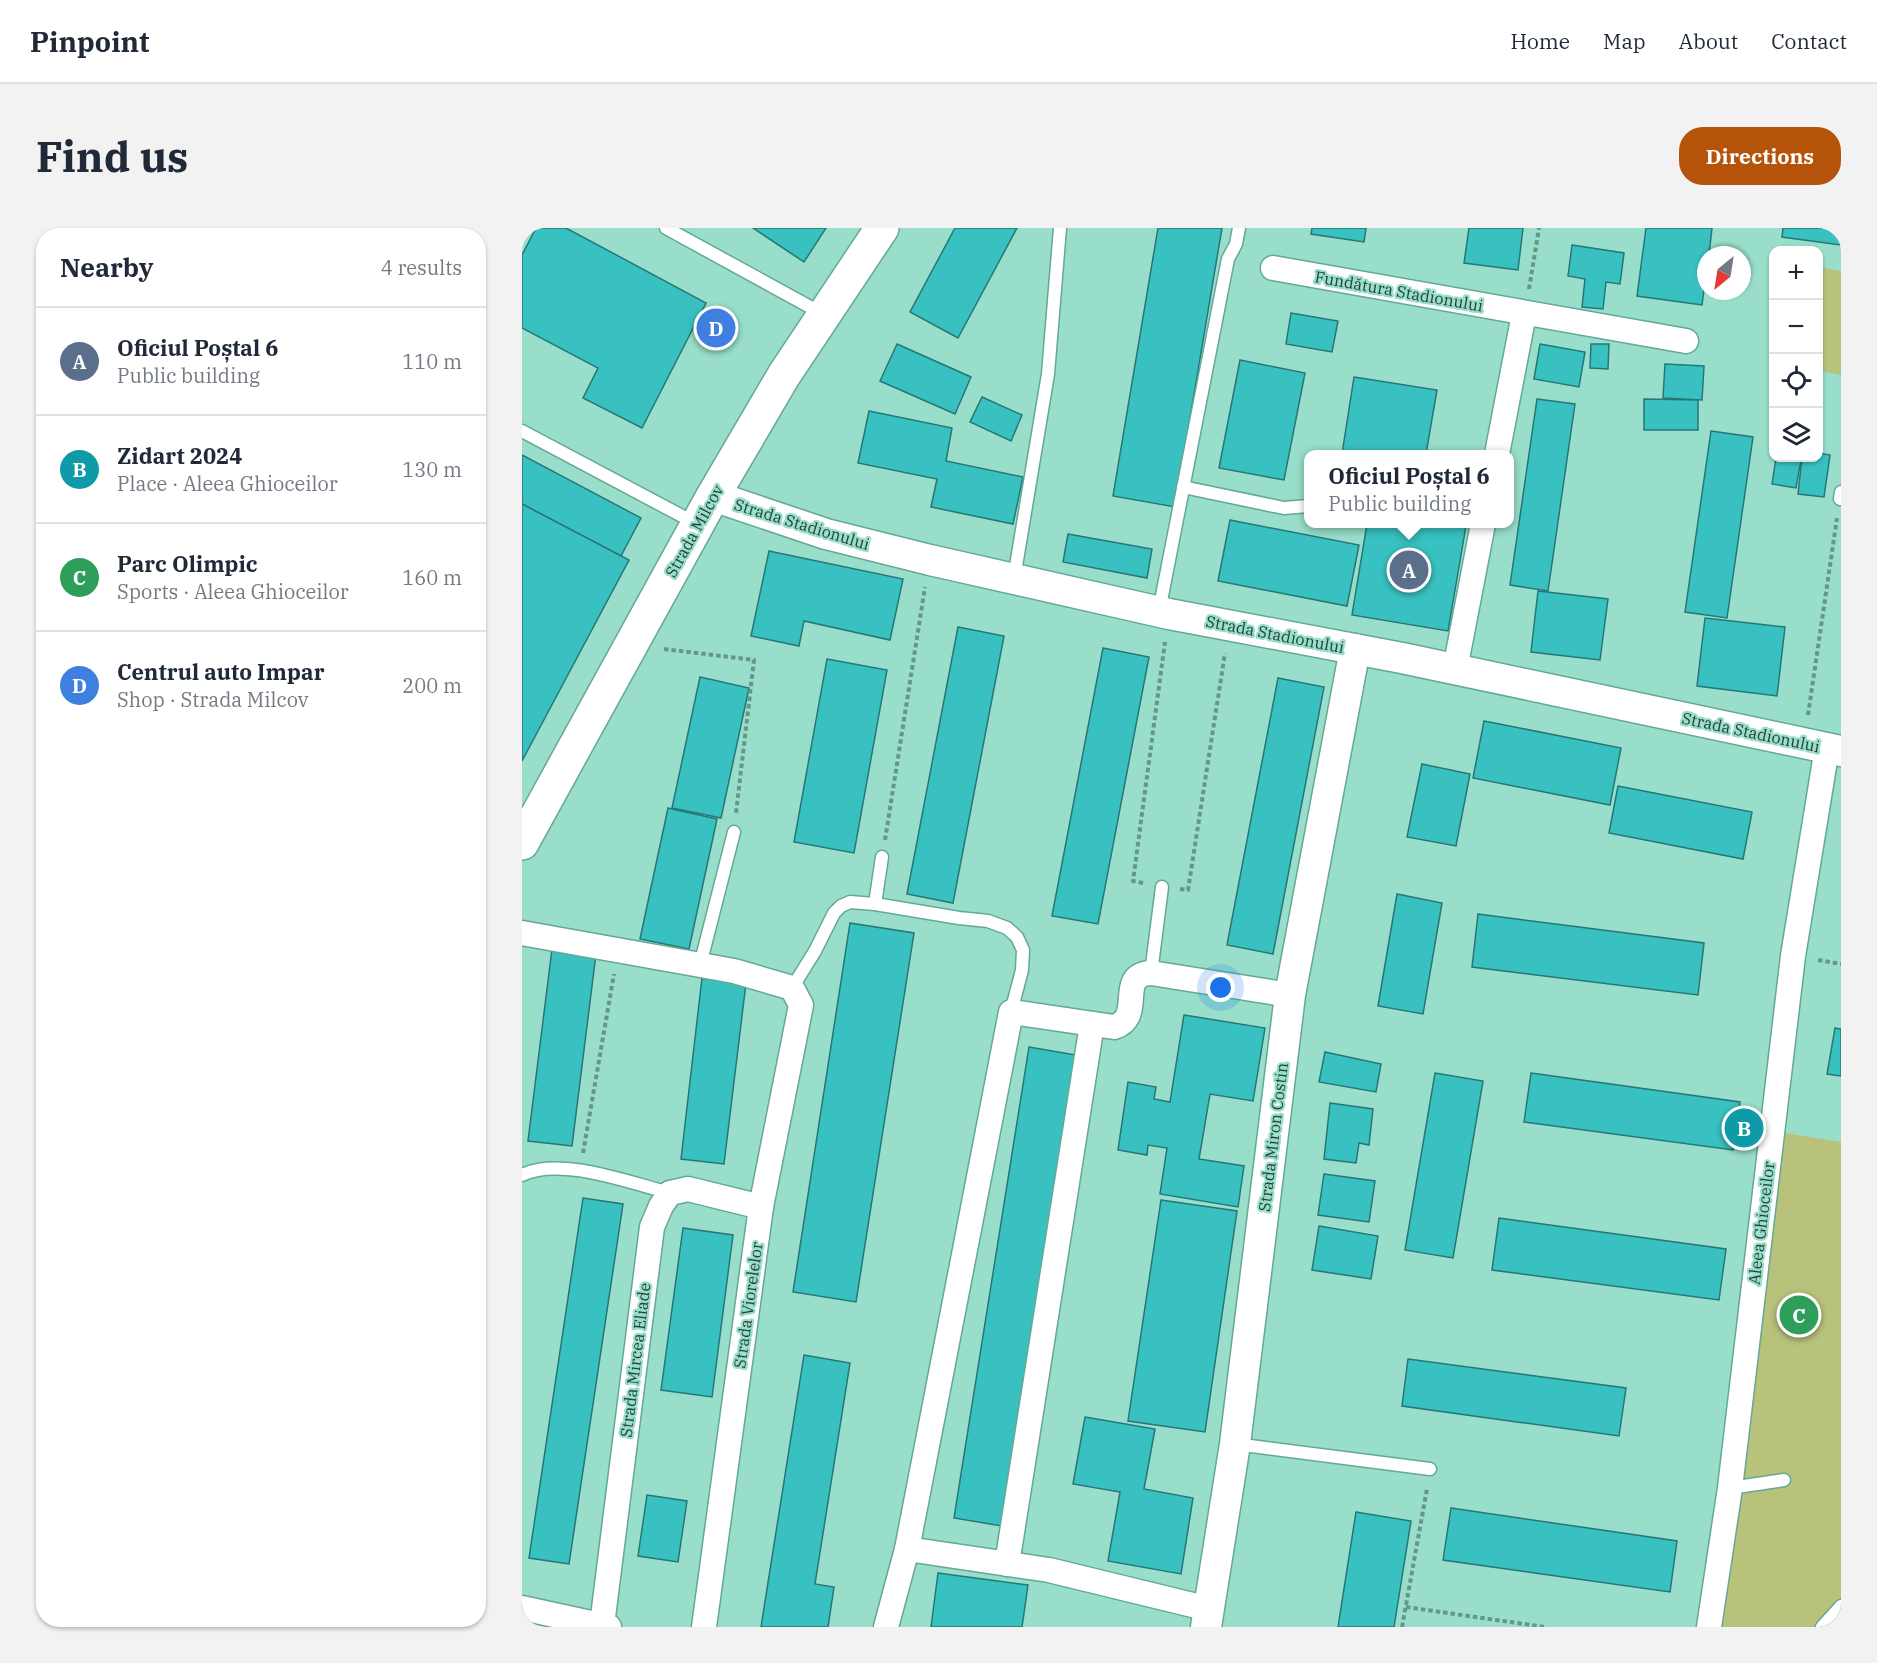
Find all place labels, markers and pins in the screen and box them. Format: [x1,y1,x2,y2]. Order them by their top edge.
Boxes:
pin: D [696,306,736,350]
pin: A [1390,548,1428,592]
pin: B [1724,1106,1764,1150]
pin: C [1780,1292,1818,1338]

